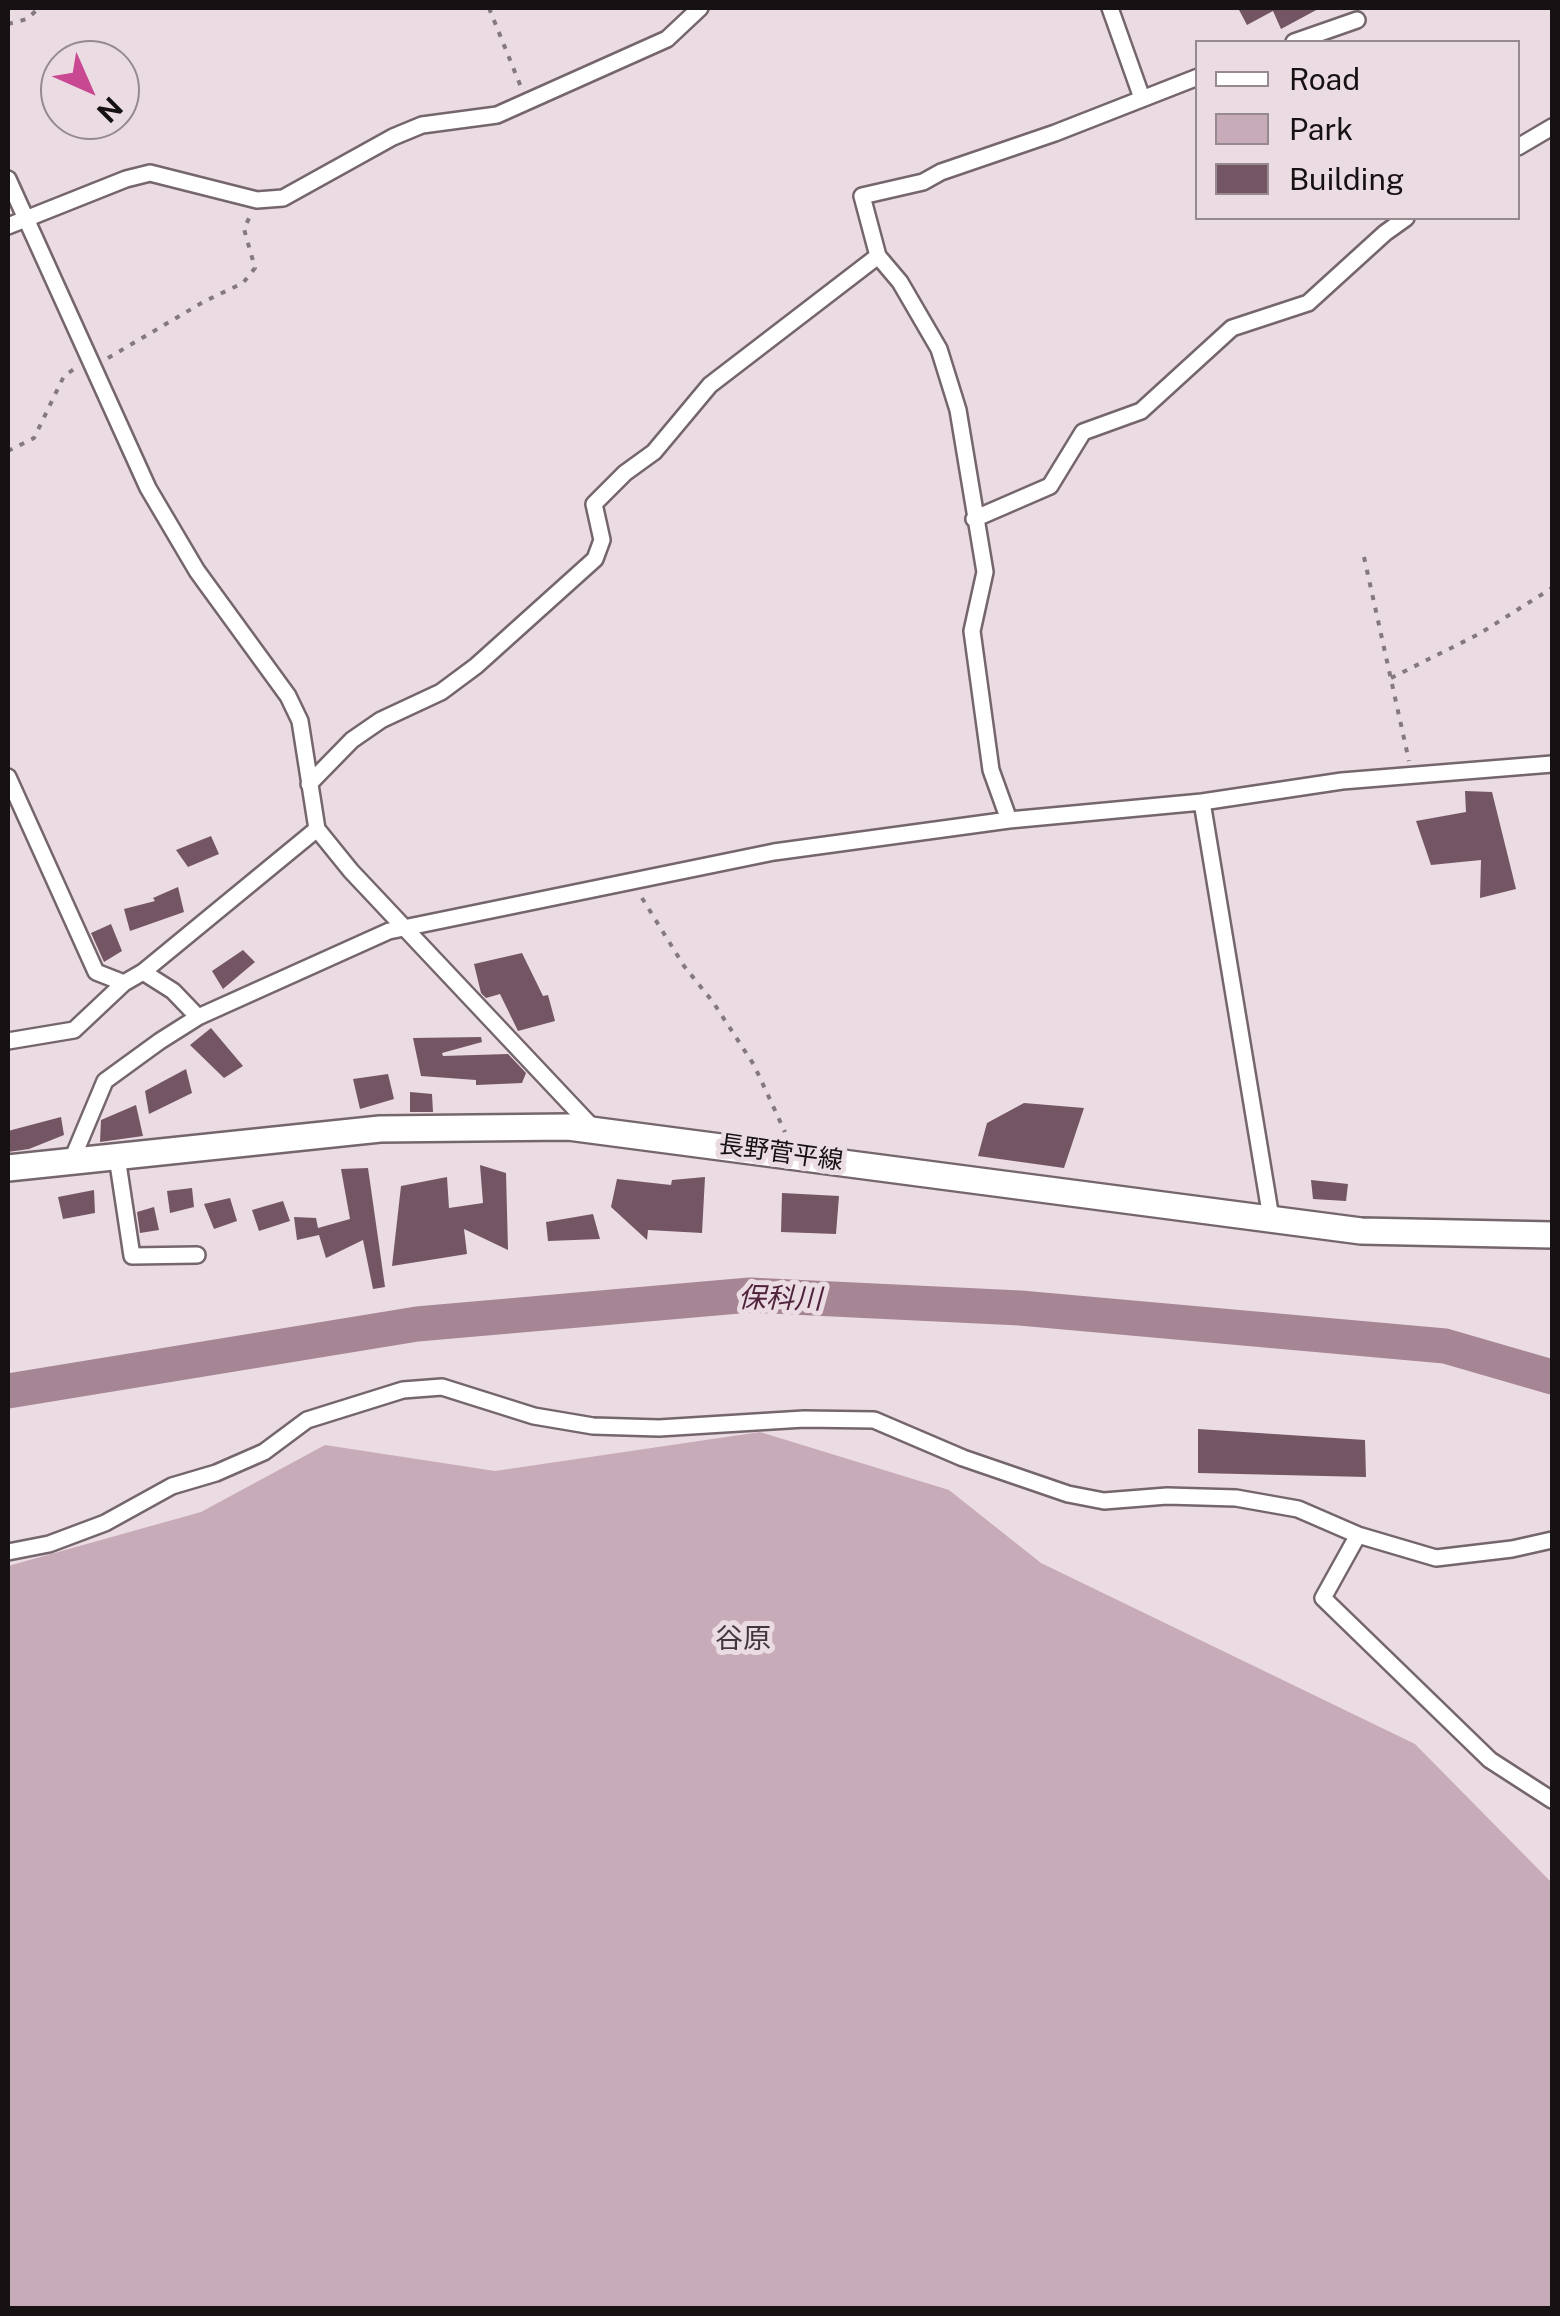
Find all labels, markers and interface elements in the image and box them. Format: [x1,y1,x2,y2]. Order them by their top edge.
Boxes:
north arrow [40,40,140,140]
legend [1195,40,1520,220]
text: Road [1289,61,1360,97]
text: N [91,91,130,130]
text: Park [1289,111,1353,147]
text: Building [1289,161,1404,197]
street label: 長野菅平線 [717,1129,845,1177]
water label: 保科川 [738,1281,822,1317]
district label: 谷原 [715,1622,771,1656]

